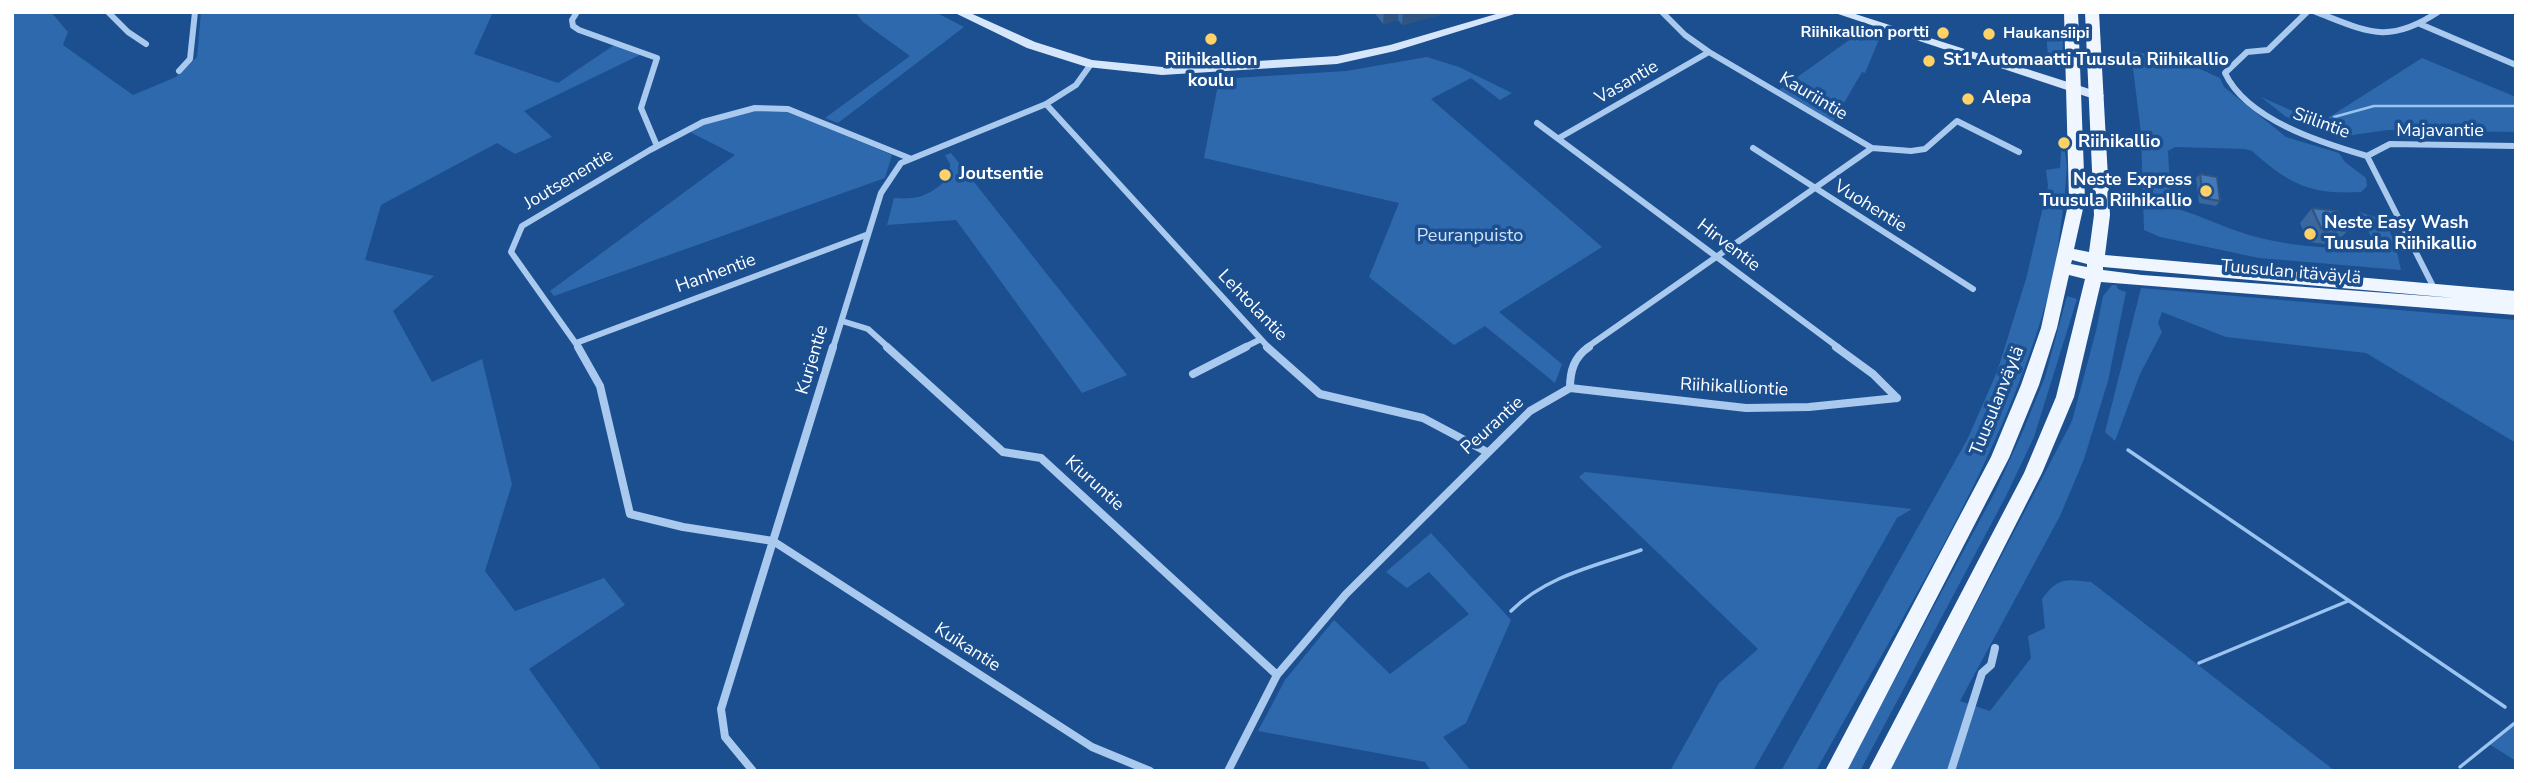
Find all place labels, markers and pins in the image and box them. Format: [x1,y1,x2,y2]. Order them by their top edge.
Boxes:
place label: Riihikallion portti [1801,23,1929,43]
place label: Haukansiipi [2003,24,2090,44]
marker: Riihikallion portti [1935,25,1951,41]
marker: Haukansiipi [1981,26,1997,42]
marker: Riihikallion koulu [1203,31,1219,47]
place label: Riihikallion koulu [1164,50,1258,92]
place label: St1 Automaatti Tuusula Riihikallio [1943,50,2229,72]
marker: St1 Automaatti Tuusula Riihikallio [1921,53,1937,69]
place label: Alepa [1982,88,2031,110]
marker: Alepa [1960,91,1976,107]
place label: Riihikallio [2078,132,2160,154]
marker: Riihikallio [2056,135,2072,151]
place label: Joutsentie [959,164,1043,186]
marker: Joutsentie [937,167,953,183]
place label: Neste Express Tuusula Riihikallio [2039,170,2192,212]
marker: Neste Express Tuusula Riihikallio [2198,183,2214,199]
place label: Neste Easy Wash Tuusula Riihikallio [2324,213,2477,256]
marker: Neste Easy Wash Tuusula Riihikallio [2302,226,2318,242]

